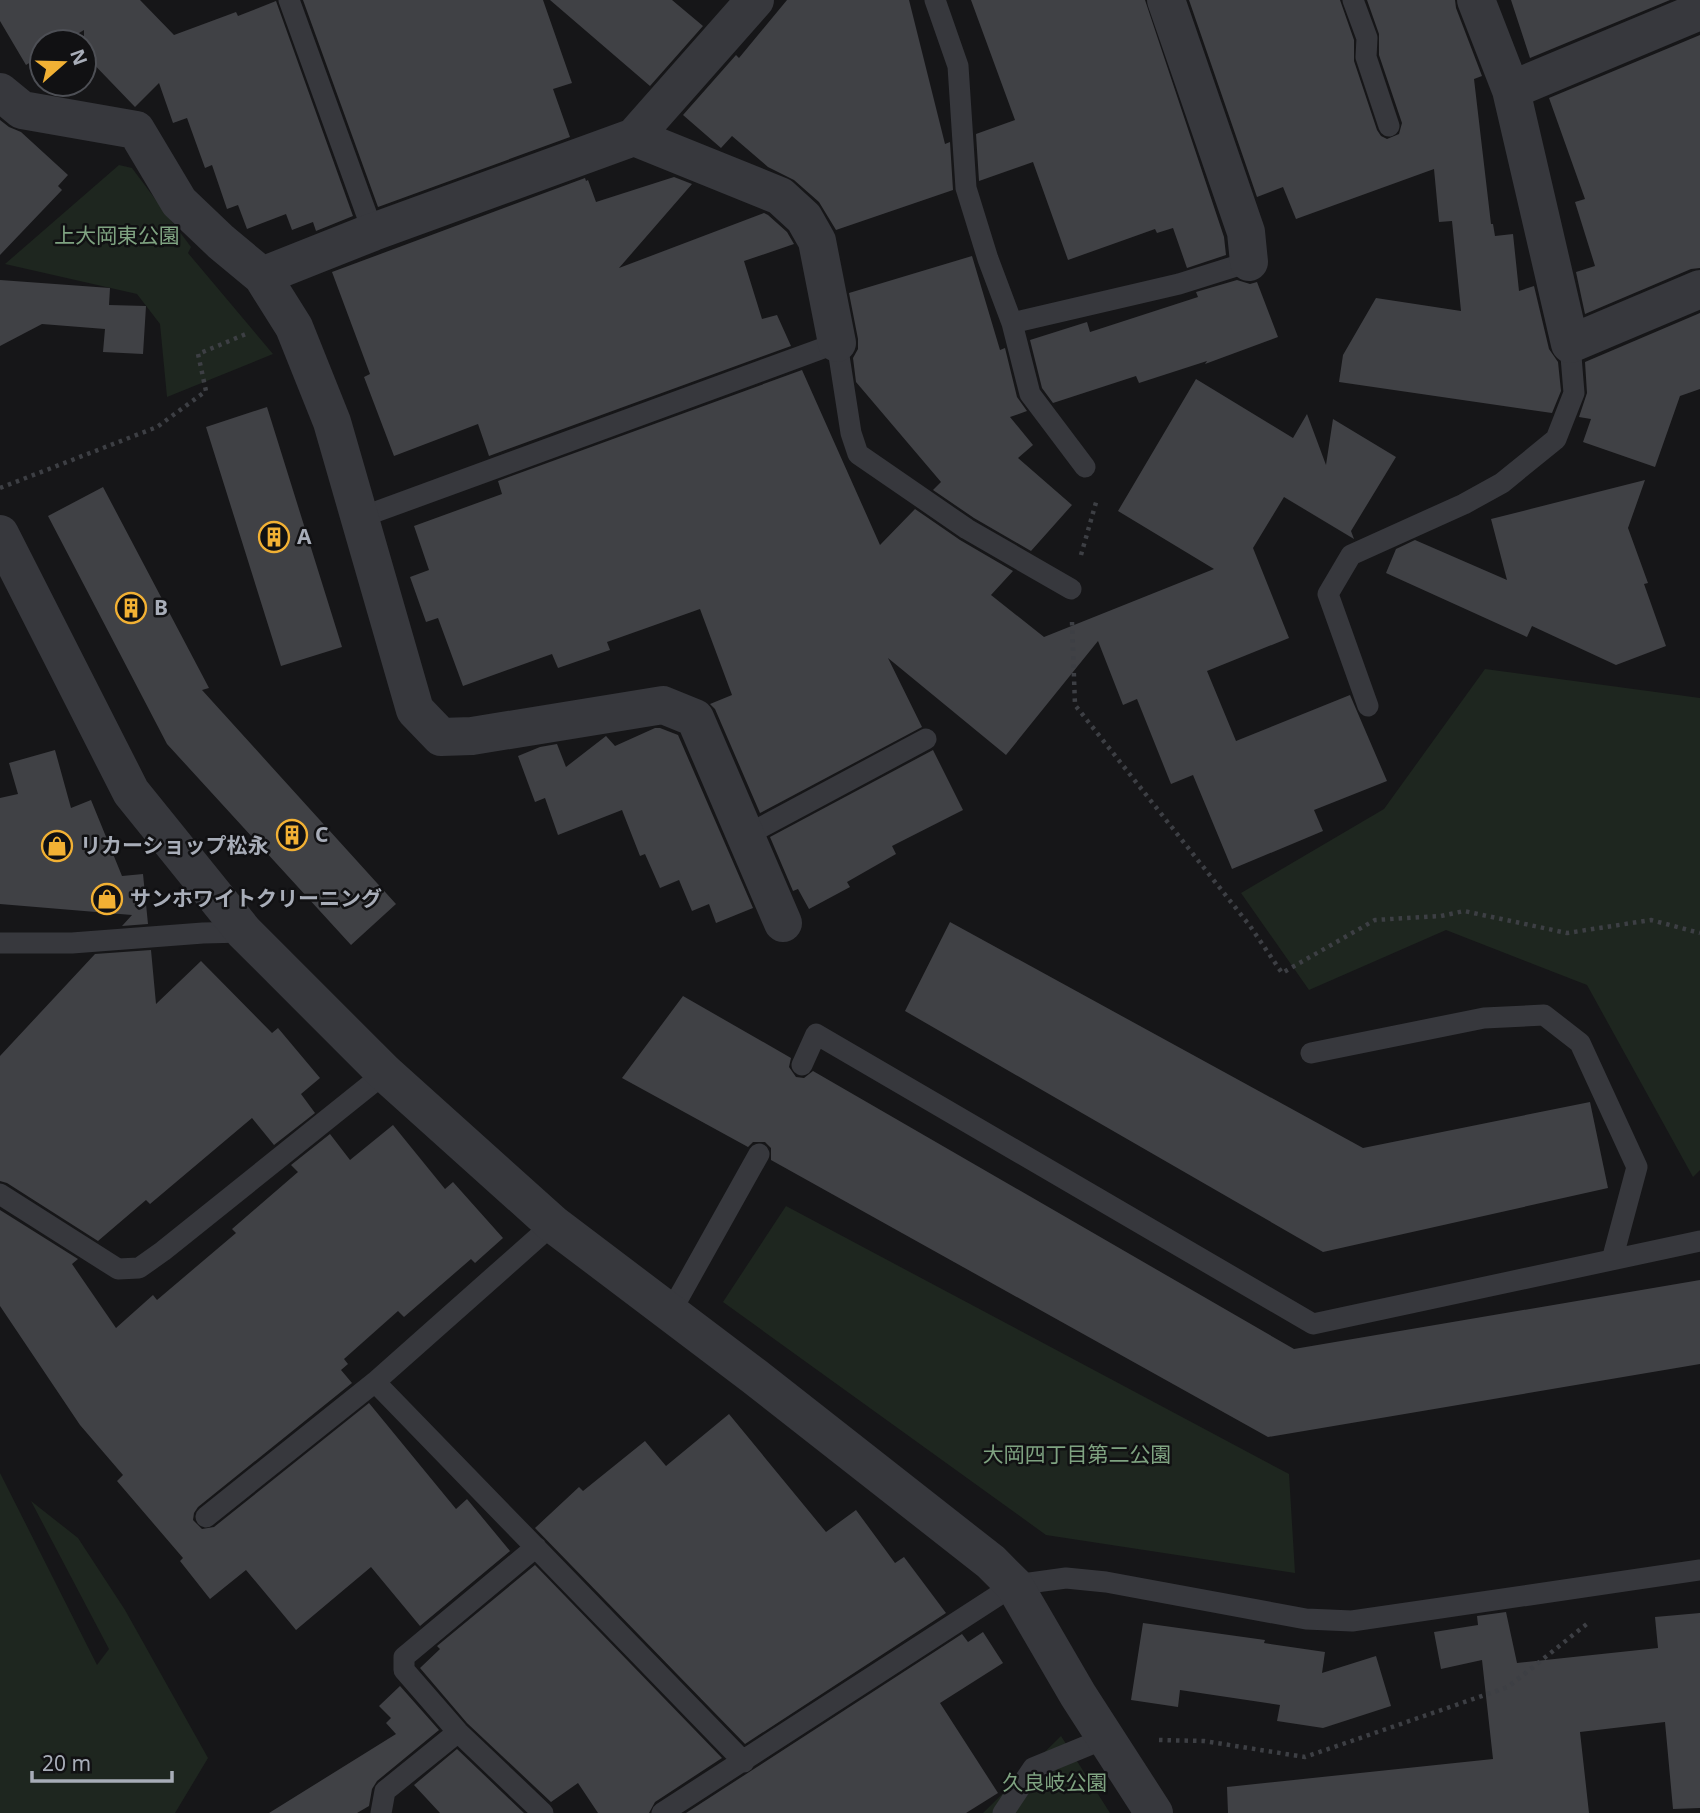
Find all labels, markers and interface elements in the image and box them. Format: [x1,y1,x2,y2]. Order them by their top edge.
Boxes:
north arrow [28,28,98,98]
text: N [64,45,94,69]
park label: 上大岡東公園 [54,221,180,249]
building icon: A [257,520,291,554]
place label: A [297,522,312,550]
building icon: B [114,591,148,625]
place label: B [154,593,168,621]
building icon: C [275,818,309,852]
place label: C [315,820,328,848]
shop icon: リカーショップ松永 [40,829,74,863]
place label: リカーショップ松永 [80,831,269,859]
shop icon: サンホワイトクリーニング [90,882,124,916]
place label: サンホワイトクリーニング [130,884,382,912]
park label: 大岡四丁目第二公園 [983,1440,1172,1468]
scale bar [32,1740,172,1784]
text: 20 m [42,1749,91,1777]
park label: 久良岐公園 [1003,1768,1108,1796]

